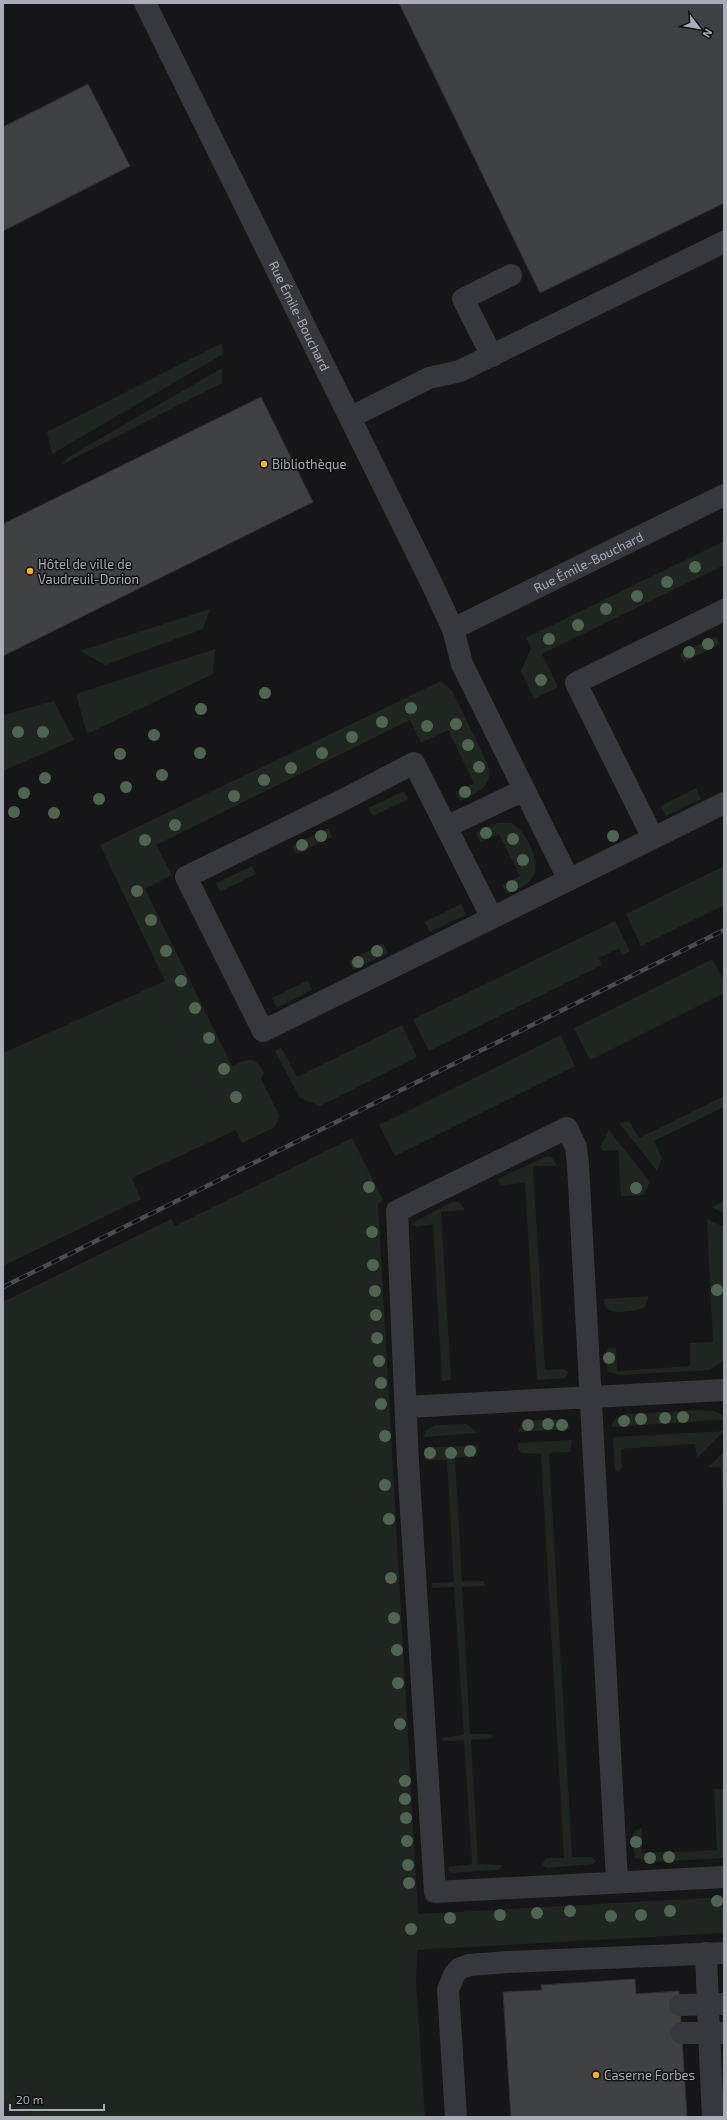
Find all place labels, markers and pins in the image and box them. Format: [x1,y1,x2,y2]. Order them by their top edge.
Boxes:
place label: Bibliothèque [272,456,346,472]
marker: Bibliothèque [259,459,269,469]
place label: Hôtel de ville de Vaudreuil-Dorion [38,556,139,587]
marker: Hôtel de ville de Vaudreuil-Dorion [25,566,35,576]
place label: Caserne Forbes [604,2067,695,2083]
marker: Caserne Forbes [591,2070,601,2080]

